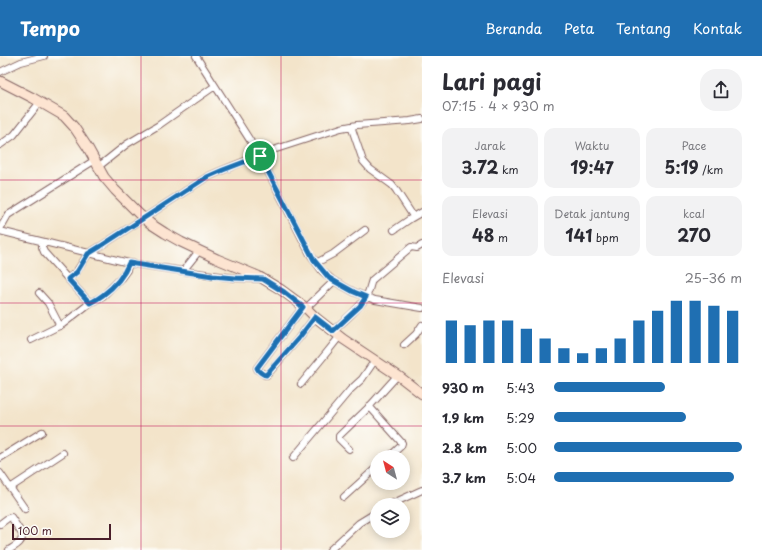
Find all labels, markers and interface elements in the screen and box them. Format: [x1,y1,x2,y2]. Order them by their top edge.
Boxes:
text: Tempo [20,14,80,42]
text: Beranda [485,18,542,39]
text: Peta [564,18,594,39]
text: Tentang [616,18,671,39]
text: Kontak [693,18,742,39]
text: Lari pagi [442,64,542,97]
button: share [700,69,742,111]
text: 07:15 · 4 × 930 m [442,96,555,115]
text: Jarak [474,137,506,154]
text: Waktu [575,137,609,154]
text: Pace [682,137,706,154]
pin [243,139,277,173]
icon: arrive [249,145,271,167]
text: 3.72 [461,154,498,180]
text: 19:47 [570,154,614,180]
text: 5:19 [665,154,699,180]
text: km [498,161,519,178]
text: /km [699,161,723,178]
text: Elevasi [472,205,508,222]
text: Detak jantung [554,205,630,222]
text: kcal [683,205,705,222]
text: 48 [472,222,494,248]
text: 141 [565,222,592,248]
text: 270 [677,222,711,248]
text: m [494,229,508,246]
text: bpm [592,229,619,246]
text: Elevasi [442,268,484,287]
text: 25–36 m [685,268,742,287]
text: 930 m [442,378,484,397]
text: 5:43 [506,378,535,397]
text: 1.9 km [442,408,484,427]
text: 5:29 [506,408,535,427]
text: 2.8 km [442,438,487,457]
text: 5:00 [506,438,537,457]
north arrow [370,450,410,490]
map controls [370,450,410,538]
text: 3.7 km [442,468,486,487]
text: 5:04 [506,468,536,487]
button: layers [370,498,410,538]
scale bar [12,522,111,541]
text: 100 m [18,522,52,539]

